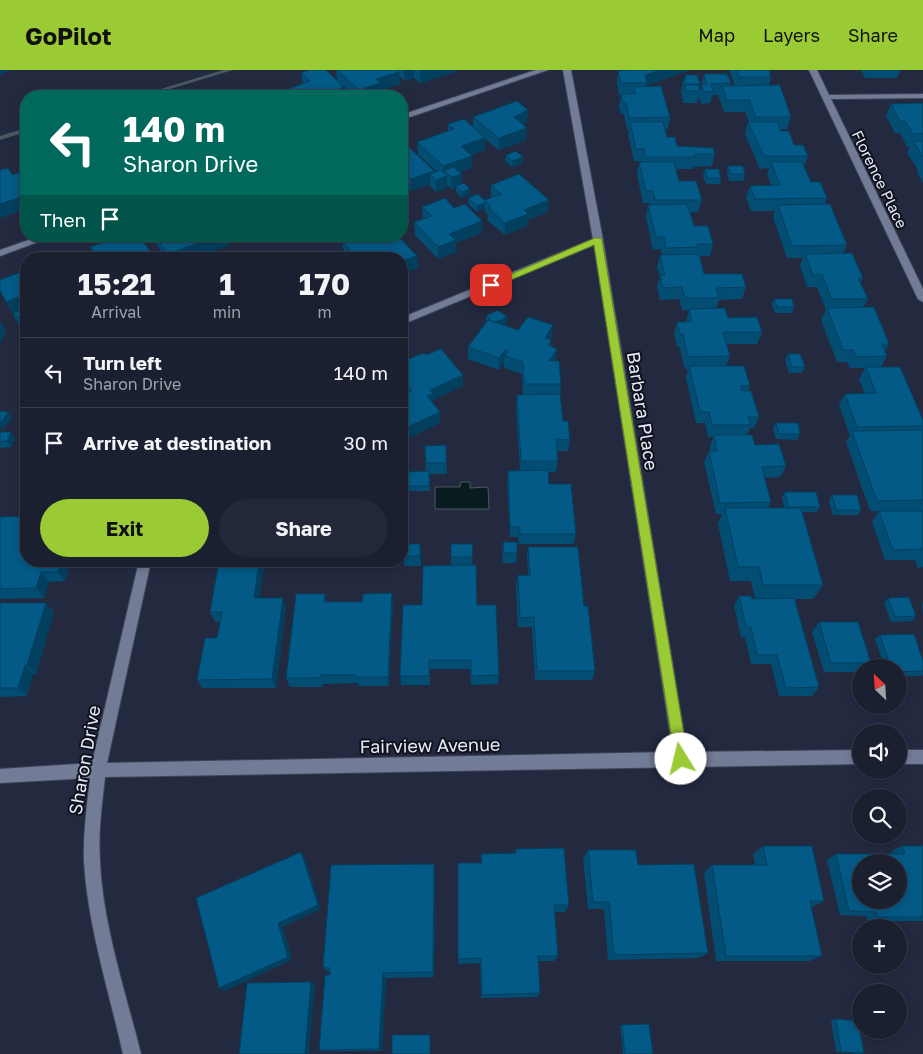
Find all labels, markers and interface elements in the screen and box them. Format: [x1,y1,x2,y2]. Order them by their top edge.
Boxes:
text: GoPilot [25,21,112,50]
text: Map [698,24,735,46]
text: Layers [763,24,820,46]
text: Share [848,24,898,46]
text: 140 m [123,108,225,150]
icon: left [40,110,105,175]
street label: Florence Place [848,127,912,231]
text: Sharon Drive [123,150,258,177]
icon: arrive [96,205,124,233]
text: Then [40,208,86,231]
pin [470,264,512,306]
text: 15:21 [78,266,155,302]
text: 1 [219,266,235,302]
text: 170 [299,266,350,302]
icon: arrive [477,271,505,299]
text: Arrival [91,302,141,322]
text: min [213,302,241,322]
text: m [317,302,332,322]
street label: Barbara Place [623,350,663,472]
text: Turn left [83,351,162,374]
icon: left [40,359,68,387]
text: 140 m [334,361,388,384]
text: Sharon Drive [83,374,181,394]
icon: arrive [40,429,68,457]
text: Arrive at destination [83,431,271,454]
text: 30 m [344,431,388,454]
button: Exit [40,499,209,557]
button: Share [219,499,388,557]
north arrow [852,659,908,714]
map controls [852,659,907,1039]
street label: Sharon Drive [64,704,104,816]
button: sound [852,724,907,779]
position arrow [654,732,706,784]
street label: Fairview Avenue [359,733,501,757]
button: search [852,789,907,844]
button: layers [852,854,907,909]
button: + [852,919,907,974]
button: − [852,984,907,1039]

